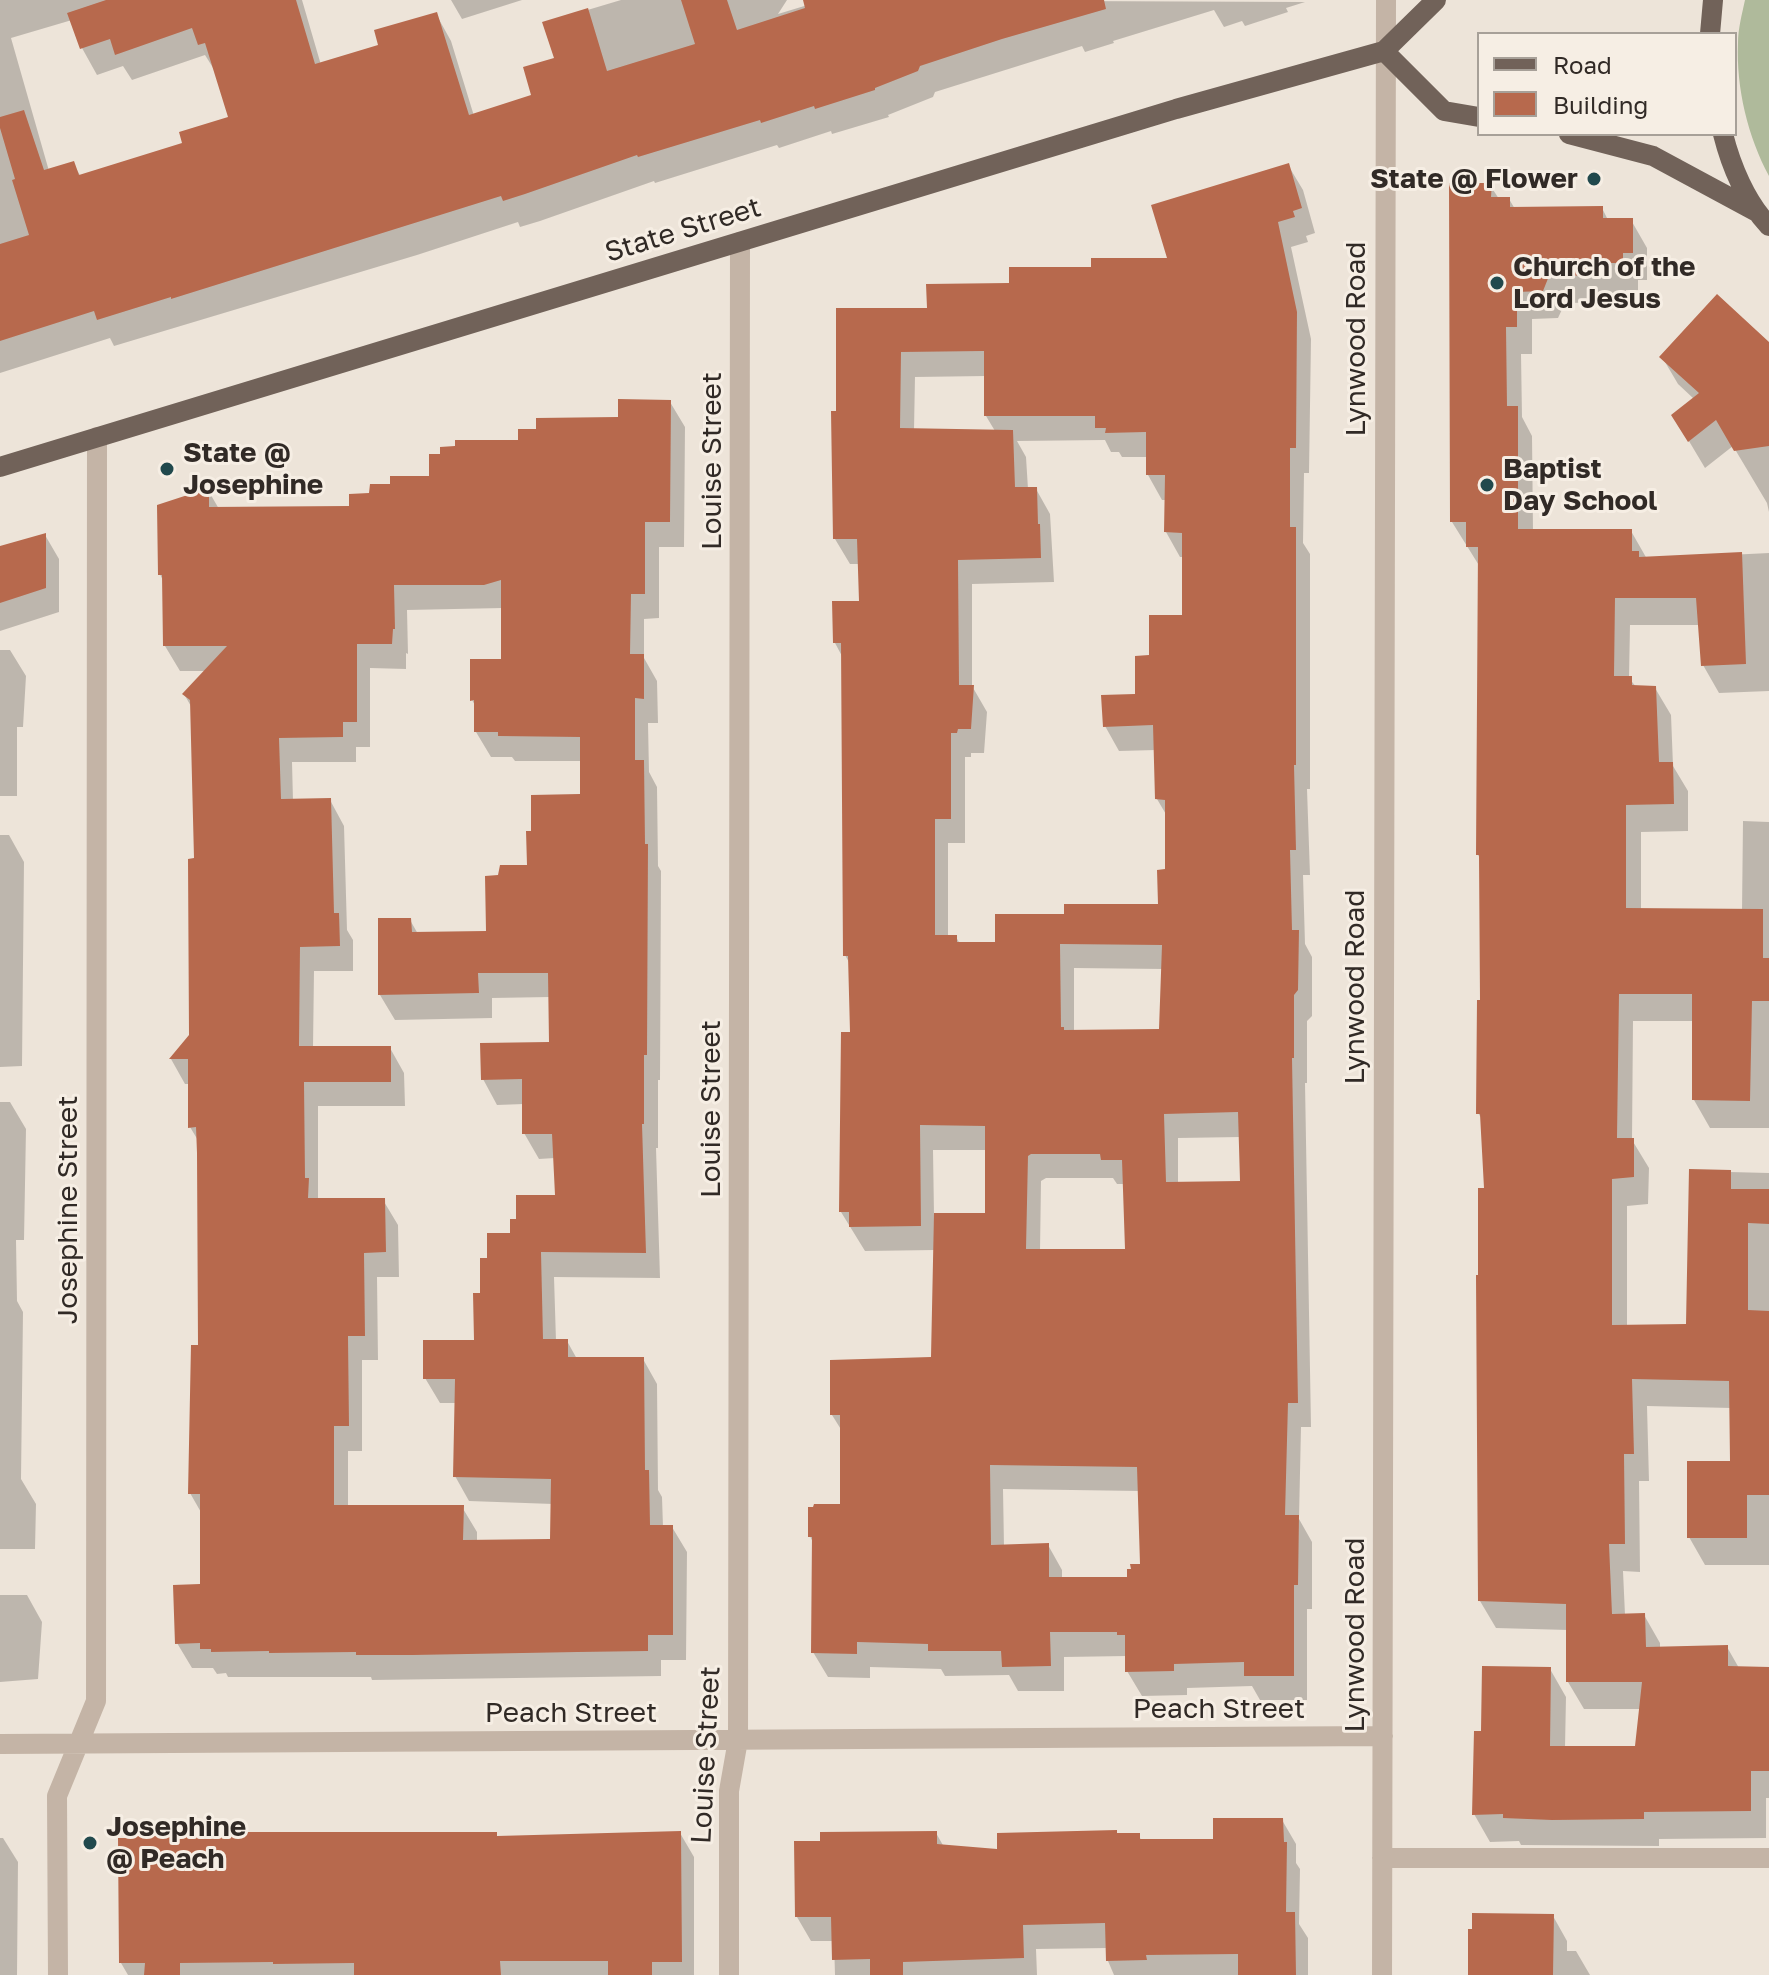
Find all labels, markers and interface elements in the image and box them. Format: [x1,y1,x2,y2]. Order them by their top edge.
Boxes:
legend [1477,32,1737,136]
text: Road [1553,50,1612,79]
text: Building [1553,90,1648,119]
place label: State @ Flower [1370,162,1578,196]
marker: State @ Flower [1585,170,1603,188]
street label: State Street [601,190,765,270]
street label: Lynwood Road [1339,241,1373,437]
place label: Church of the Lord Jesus [1513,250,1696,316]
marker: Church of the Lord Jesus [1488,274,1506,292]
street label: Louise Street [695,372,729,550]
place label: State @ Josephine [183,436,323,502]
place label: Baptist Day School [1503,452,1657,518]
marker: State @ Josephine [158,460,176,478]
marker: Baptist Day School [1478,476,1496,494]
street label: Lynwood Road [1338,889,1372,1085]
street label: Louise Street [694,1020,728,1198]
street label: Josephine Street [51,1096,85,1324]
street label: Lynwood Road [1338,1537,1372,1733]
street label: Louise Street [685,1665,727,1845]
street label: Peach Street [1133,1692,1305,1726]
street label: Peach Street [485,1696,657,1730]
place label: Josephine @ Peach [106,1810,246,1876]
marker: Josephine @ Peach [81,1834,99,1852]

